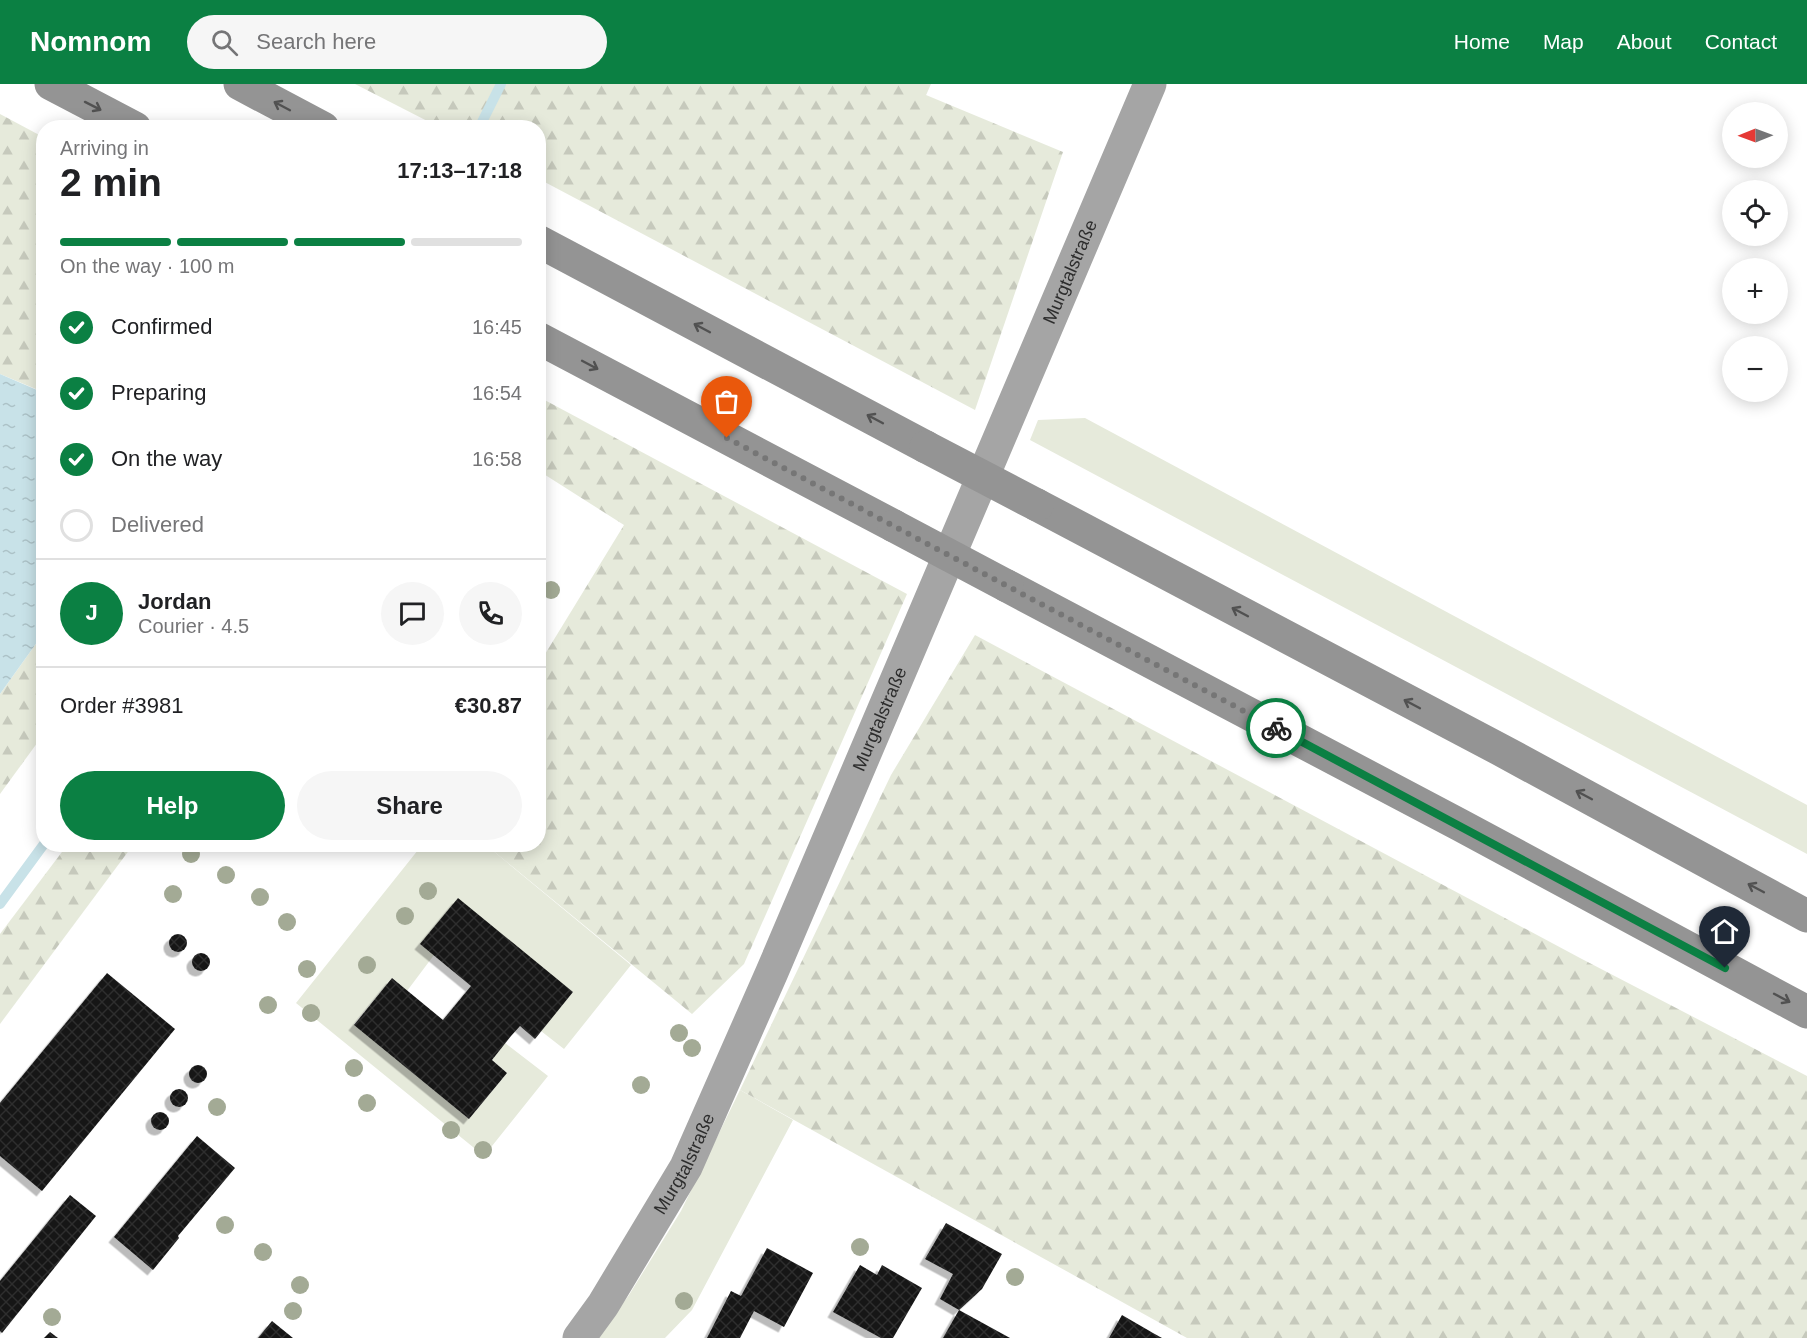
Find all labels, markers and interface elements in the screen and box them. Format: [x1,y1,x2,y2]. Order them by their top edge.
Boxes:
search box [187,15,607,69]
text: Nomnom [30,26,151,57]
icon: search [208,26,241,59]
text: Search here [256,29,376,54]
text: Home [1454,30,1510,53]
text: Map [1543,30,1584,53]
text: About [1617,30,1672,53]
text: Contact [1705,30,1777,53]
one-way arrow [84,100,101,112]
one-way arrow [273,100,291,111]
north arrow [1722,102,1788,168]
map controls [1722,102,1788,402]
text: Arriving in [60,137,149,159]
text: 17:13–17:18 [397,158,522,183]
text: 2 min [60,161,162,204]
button: locate [1722,180,1788,246]
street label: Murgtalstraße [1039,217,1101,327]
text: On the way · 100 m [60,255,235,277]
button: + [1722,258,1788,324]
icon: check [60,311,93,344]
text: Confirmed [111,314,212,339]
text: 16:45 [472,316,522,338]
one-way arrow [694,322,712,333]
button: − [1722,336,1788,402]
one-way arrow [581,359,598,371]
pin [701,376,752,438]
icon: check [60,377,93,410]
text: Preparing [111,380,206,405]
text: 16:54 [472,382,522,404]
icon: bag [710,385,743,418]
one-way arrow [866,413,884,424]
icon: check [60,443,93,476]
text: On the way [111,446,222,471]
text: 16:58 [472,448,522,470]
text: Delivered [111,512,204,537]
button: chat [381,582,444,645]
button: phone [459,582,522,645]
text: Jordan [138,589,211,614]
text: J [85,600,98,625]
one-way arrow [1231,606,1249,617]
text: Courier · 4.5 [138,615,249,637]
street label: Murgtalstraße [849,664,911,774]
text: Order #3981 [60,693,184,718]
text: €30.87 [455,693,522,718]
one-way arrow [1403,697,1421,709]
courier [1246,698,1306,758]
icon: bike [1260,712,1293,745]
button: Help [60,771,285,840]
button: Share [297,771,522,840]
one-way arrow [1576,789,1593,801]
one-way arrow [1747,882,1765,893]
pin [1699,906,1750,968]
icon: home [1708,915,1741,948]
one-way arrow [1772,993,1790,1004]
street label: Murgtalstraße [650,1110,718,1218]

